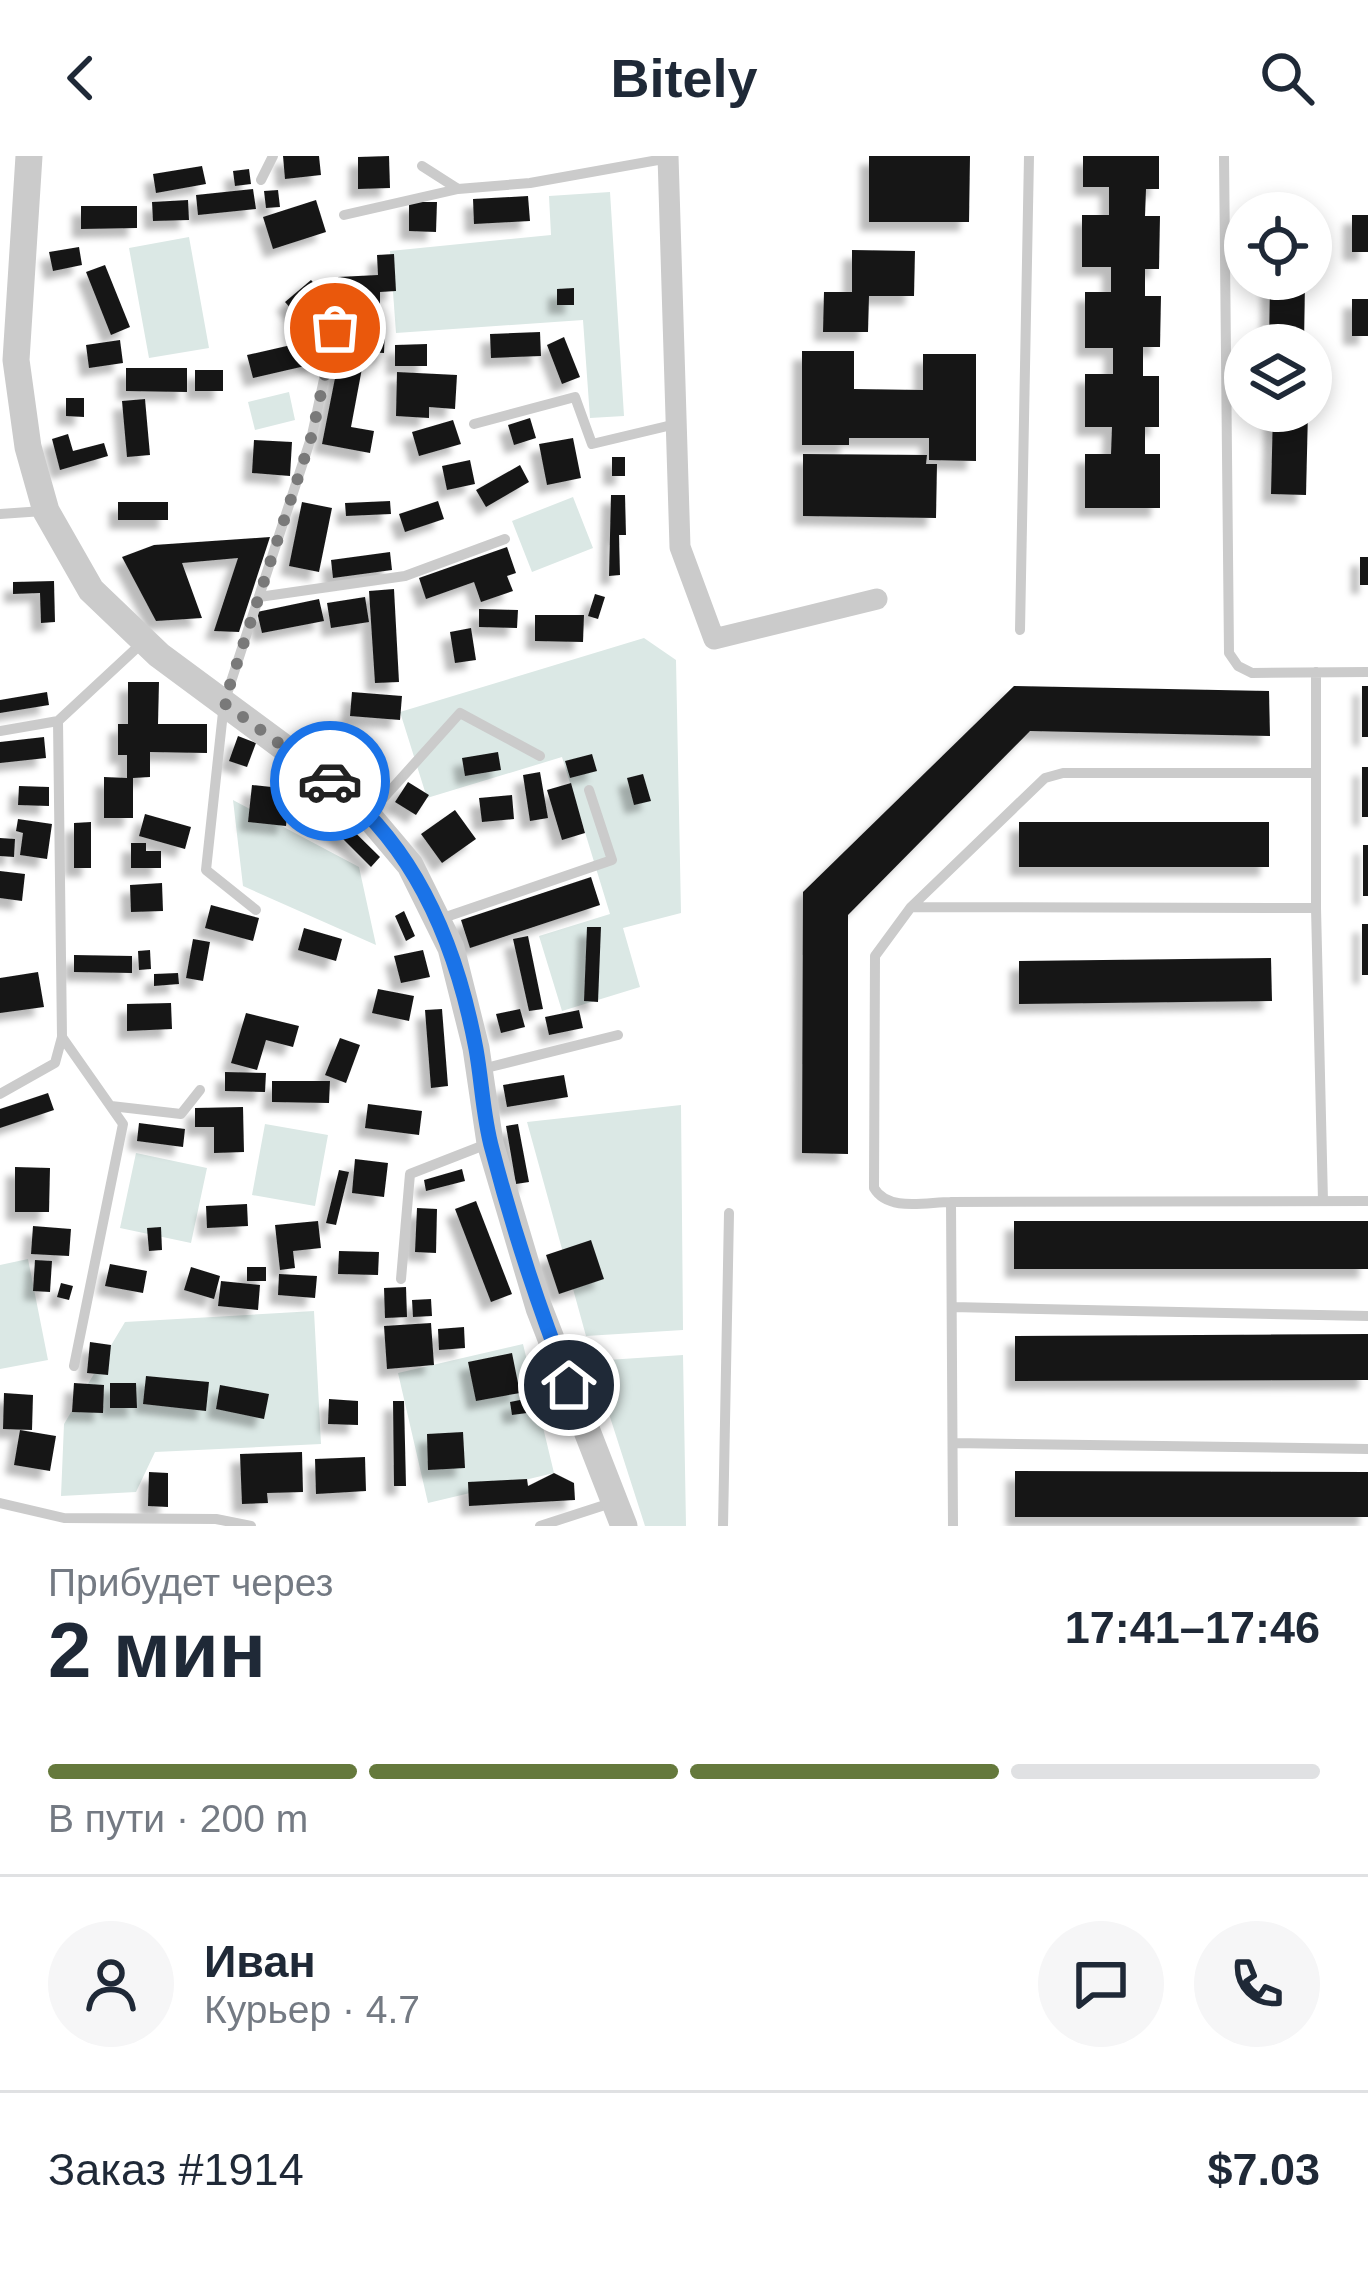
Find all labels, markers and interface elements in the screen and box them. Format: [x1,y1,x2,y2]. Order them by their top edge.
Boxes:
icon: back [48,45,114,111]
icon: search [1254,45,1320,111]
text: Bitely [610,48,758,108]
map controls [1224,192,1332,432]
button: locate [1224,192,1332,300]
pin [284,277,386,379]
icon: bag [302,295,368,361]
button: layers [1224,324,1332,432]
courier [270,721,390,841]
icon: car [297,748,363,814]
pin [518,1334,620,1436]
icon: home [536,1352,602,1418]
text: Прибудет через [48,1561,333,1604]
text: 17:41–17:46 [1065,1602,1320,1653]
text: 2 мин [48,1606,266,1694]
text: В пути · 200 m [48,1797,308,1840]
button: person [48,1921,174,2047]
button: chat [1038,1921,1164,2047]
button: phone [1194,1921,1320,2047]
text: Иван [204,1936,316,1987]
text: Курьер · 4.7 [204,1988,420,2031]
text: Заказ #1914 [48,2144,304,2195]
text: $7.03 [1207,2144,1320,2195]

